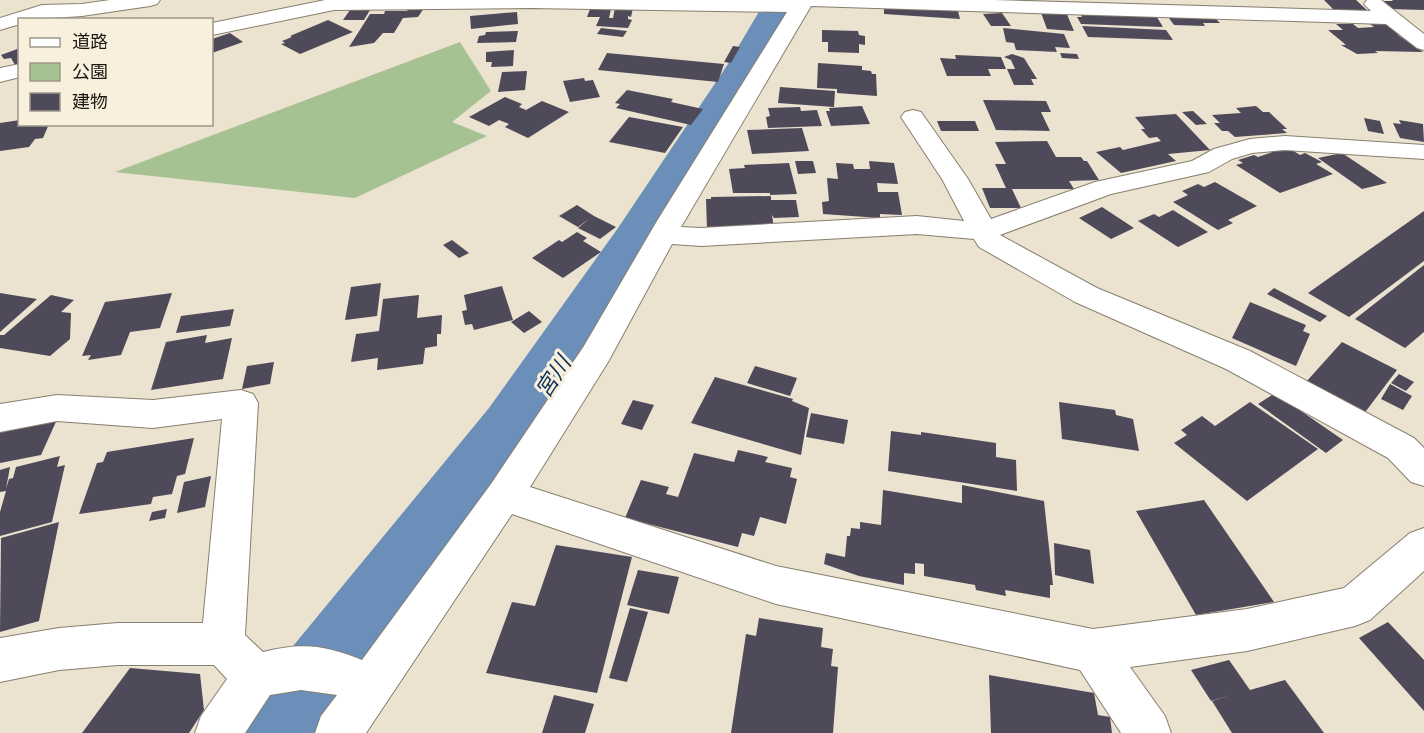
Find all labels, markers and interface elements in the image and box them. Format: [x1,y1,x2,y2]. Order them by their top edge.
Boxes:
legend [18,18,213,126]
text: 道路 [72,30,108,52]
text: 公園 [72,60,108,82]
text: 建物 [72,90,108,112]
water label: 宮川 [529,349,576,402]

